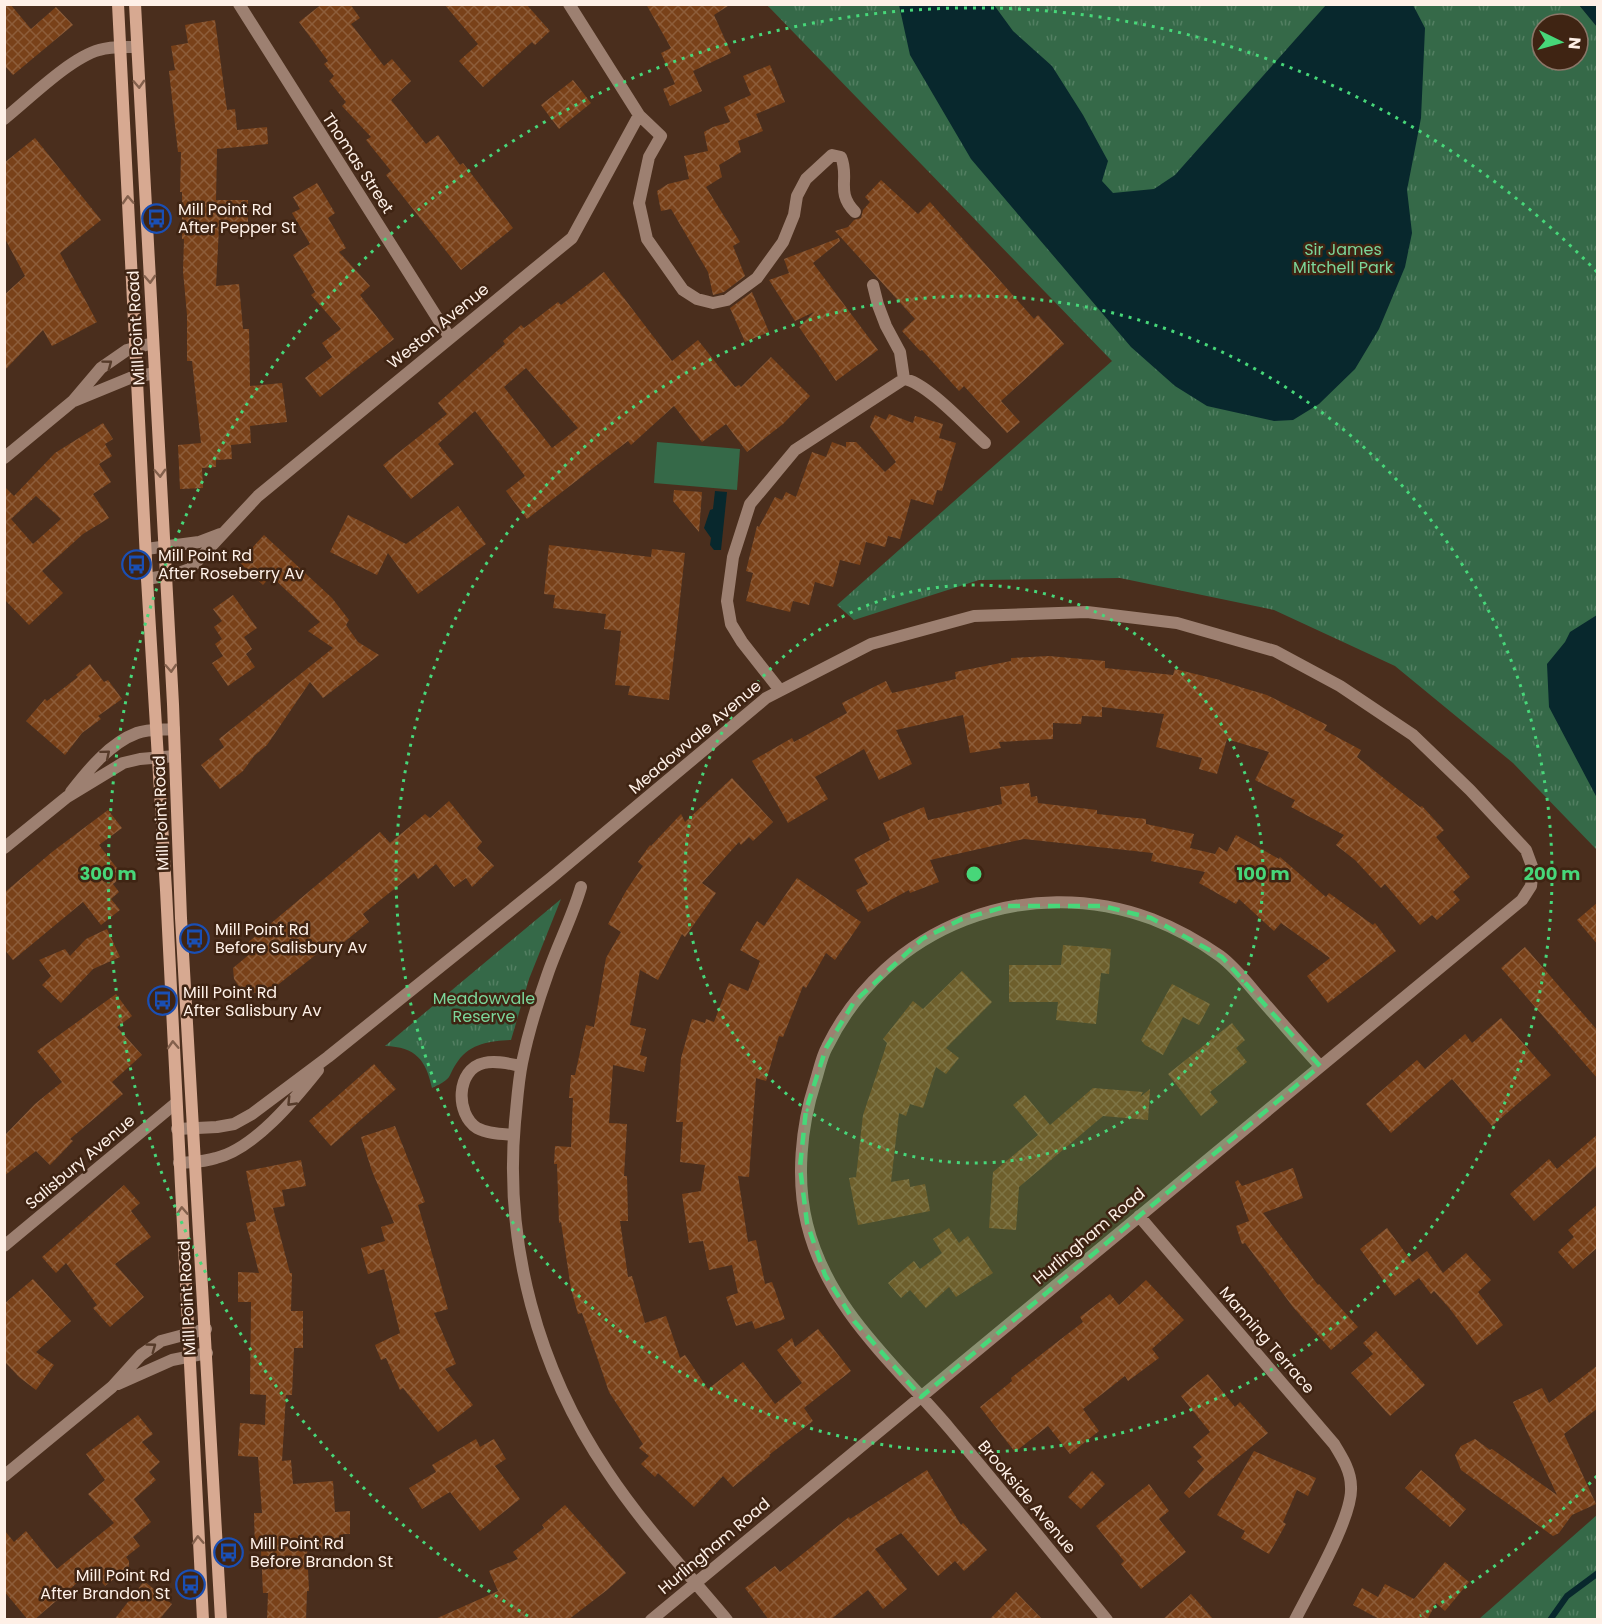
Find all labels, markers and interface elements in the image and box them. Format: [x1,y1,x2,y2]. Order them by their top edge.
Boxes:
north arrow [1530,12,1590,72]
text: N [1562,36,1586,50]
one-way arrow [132,79,145,88]
street label: Thomas Street [317,108,399,218]
one-way arrow [122,195,135,204]
place label: Mill Point Rd After Pepper St [178,198,296,239]
bus stop icon: Mill Point Rd After Pepper St [141,202,173,234]
park label: Sir James Mitchell Park [1293,238,1394,279]
street label: Mill Point Road [122,270,150,386]
one-way arrow [143,274,156,283]
street label: Weston Avenue [382,278,494,374]
one-way arrow [101,360,112,371]
one-way arrow [154,469,167,478]
place label: Mill Point Rd After Roseberry Av [158,544,304,585]
bus stop icon: Mill Point Rd After Roseberry Av [121,548,153,580]
one-way arrow [164,664,177,673]
street label: Meadowvale Avenue [624,675,766,799]
one-way arrow [99,750,110,761]
street label: Mill Point Road [147,755,175,871]
text: 300 m [79,861,137,886]
text: 100 m [1236,861,1290,886]
text: 200 m [1524,861,1580,886]
centre of rings [964,864,984,884]
place label: Mill Point Rd Before Salisbury Av [215,918,367,959]
bus stop icon: Mill Point Rd Before Salisbury Av [178,922,210,954]
place label: Mill Point Rd After Salisbury Av [183,981,322,1022]
bus stop icon: Mill Point Rd After Salisbury Av [146,985,178,1017]
park label: Meadowvale Reserve [433,987,535,1028]
one-way arrow [167,1040,179,1049]
one-way arrow [287,1095,298,1105]
street label: Salisbury Avenue [20,1109,140,1215]
street label: Hurlingham Road [1028,1182,1150,1290]
one-way arrow [175,1207,188,1216]
street label: Mill Point Road [173,1240,201,1356]
street label: Manning Terrace [1214,1281,1320,1399]
one-way arrow [146,1343,157,1354]
street label: Brookside Avenue [973,1435,1081,1559]
street label: Hurlingham Road [653,1492,775,1600]
place label: Mill Point Rd Before Brandon St [250,1532,393,1573]
one-way arrow [191,1536,204,1545]
bus stop icon: Mill Point Rd Before Brandon St [213,1536,245,1568]
place label: Mill Point Rd After Brandon St [40,1564,170,1605]
bus stop icon: Mill Point Rd After Brandon St [175,1568,207,1600]

